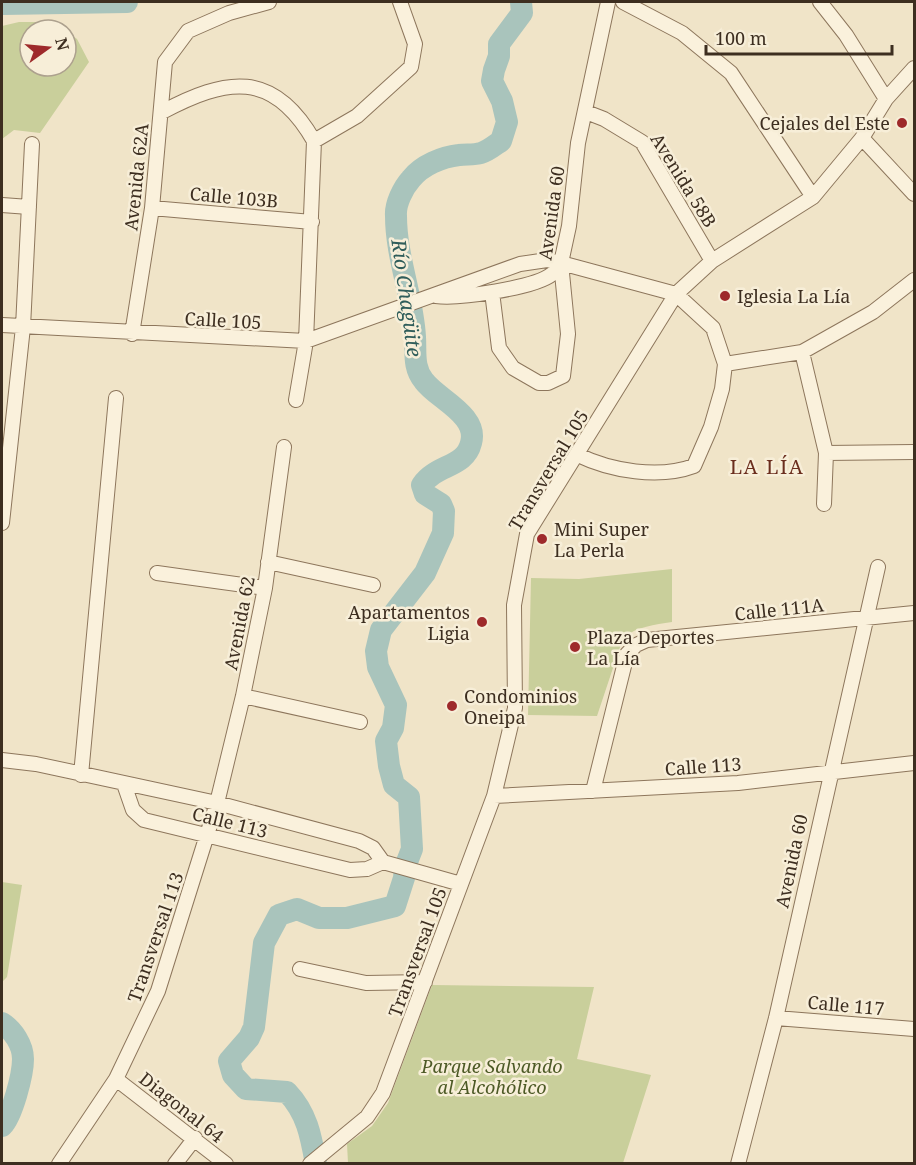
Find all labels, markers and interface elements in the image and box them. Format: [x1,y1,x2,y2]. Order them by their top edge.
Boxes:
north arrow [18,18,78,78]
scale bar [706,18,892,56]
text: 100 m [715,26,767,50]
text: N [50,35,75,53]
place label: Cejales del Este [760,111,890,135]
marker: Cejales del Este [895,116,909,130]
street label: Avenida 62A [118,122,154,232]
street label: Avenida 58B [646,128,722,232]
street label: Avenida 60 [533,164,569,262]
street label: Calle 103B [189,181,279,213]
water label: Río Chagüite [385,236,429,359]
place label: Iglesia La Lía [737,284,850,308]
marker: Iglesia La Lía [718,289,732,303]
street label: Calle 105 [184,306,262,334]
street label: Transversal 105 [503,405,593,535]
district label: LA LÍA [730,453,804,480]
place label: Mini Super La Perla [554,517,650,562]
marker: Mini Super La Perla [535,532,549,546]
street label: Avenida 62 [218,574,260,672]
street label: Calle 111A [733,592,825,626]
place label: Apartamentos Ligia [348,600,470,645]
marker: Apartamentos Ligia [475,615,489,629]
place label: Plaza Deportes La Lía [587,625,714,670]
marker: Plaza Deportes La Lía [568,640,582,654]
place label: Condominios Oneipa [464,684,577,729]
marker: Condominios Oneipa [445,699,459,713]
street label: Calle 113 [664,751,742,781]
street label: Calle 113 [190,801,270,843]
street label: Avenida 60 [769,812,813,910]
street label: Transversal 113 [121,869,189,1005]
street label: Transversal 105 [382,884,452,1020]
street label: Calle 117 [807,990,885,1020]
park label: Parque Salvando al Alcohólico [420,1054,563,1099]
street label: Diagonal 64 [135,1066,229,1148]

